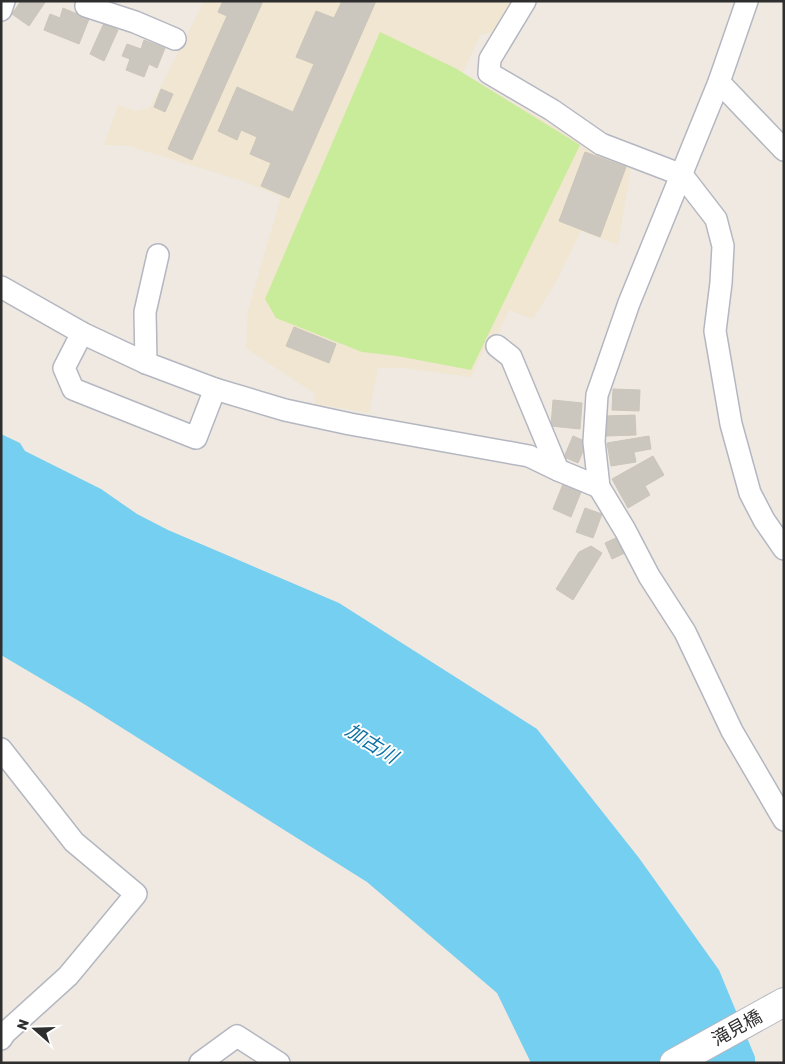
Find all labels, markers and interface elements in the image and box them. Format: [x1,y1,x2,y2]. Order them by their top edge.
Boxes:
water label: 加古川 [341,719,404,769]
north arrow [10,1004,60,1054]
street label: 滝見橋 [708,1005,766,1051]
text: N [14,1017,33,1032]

